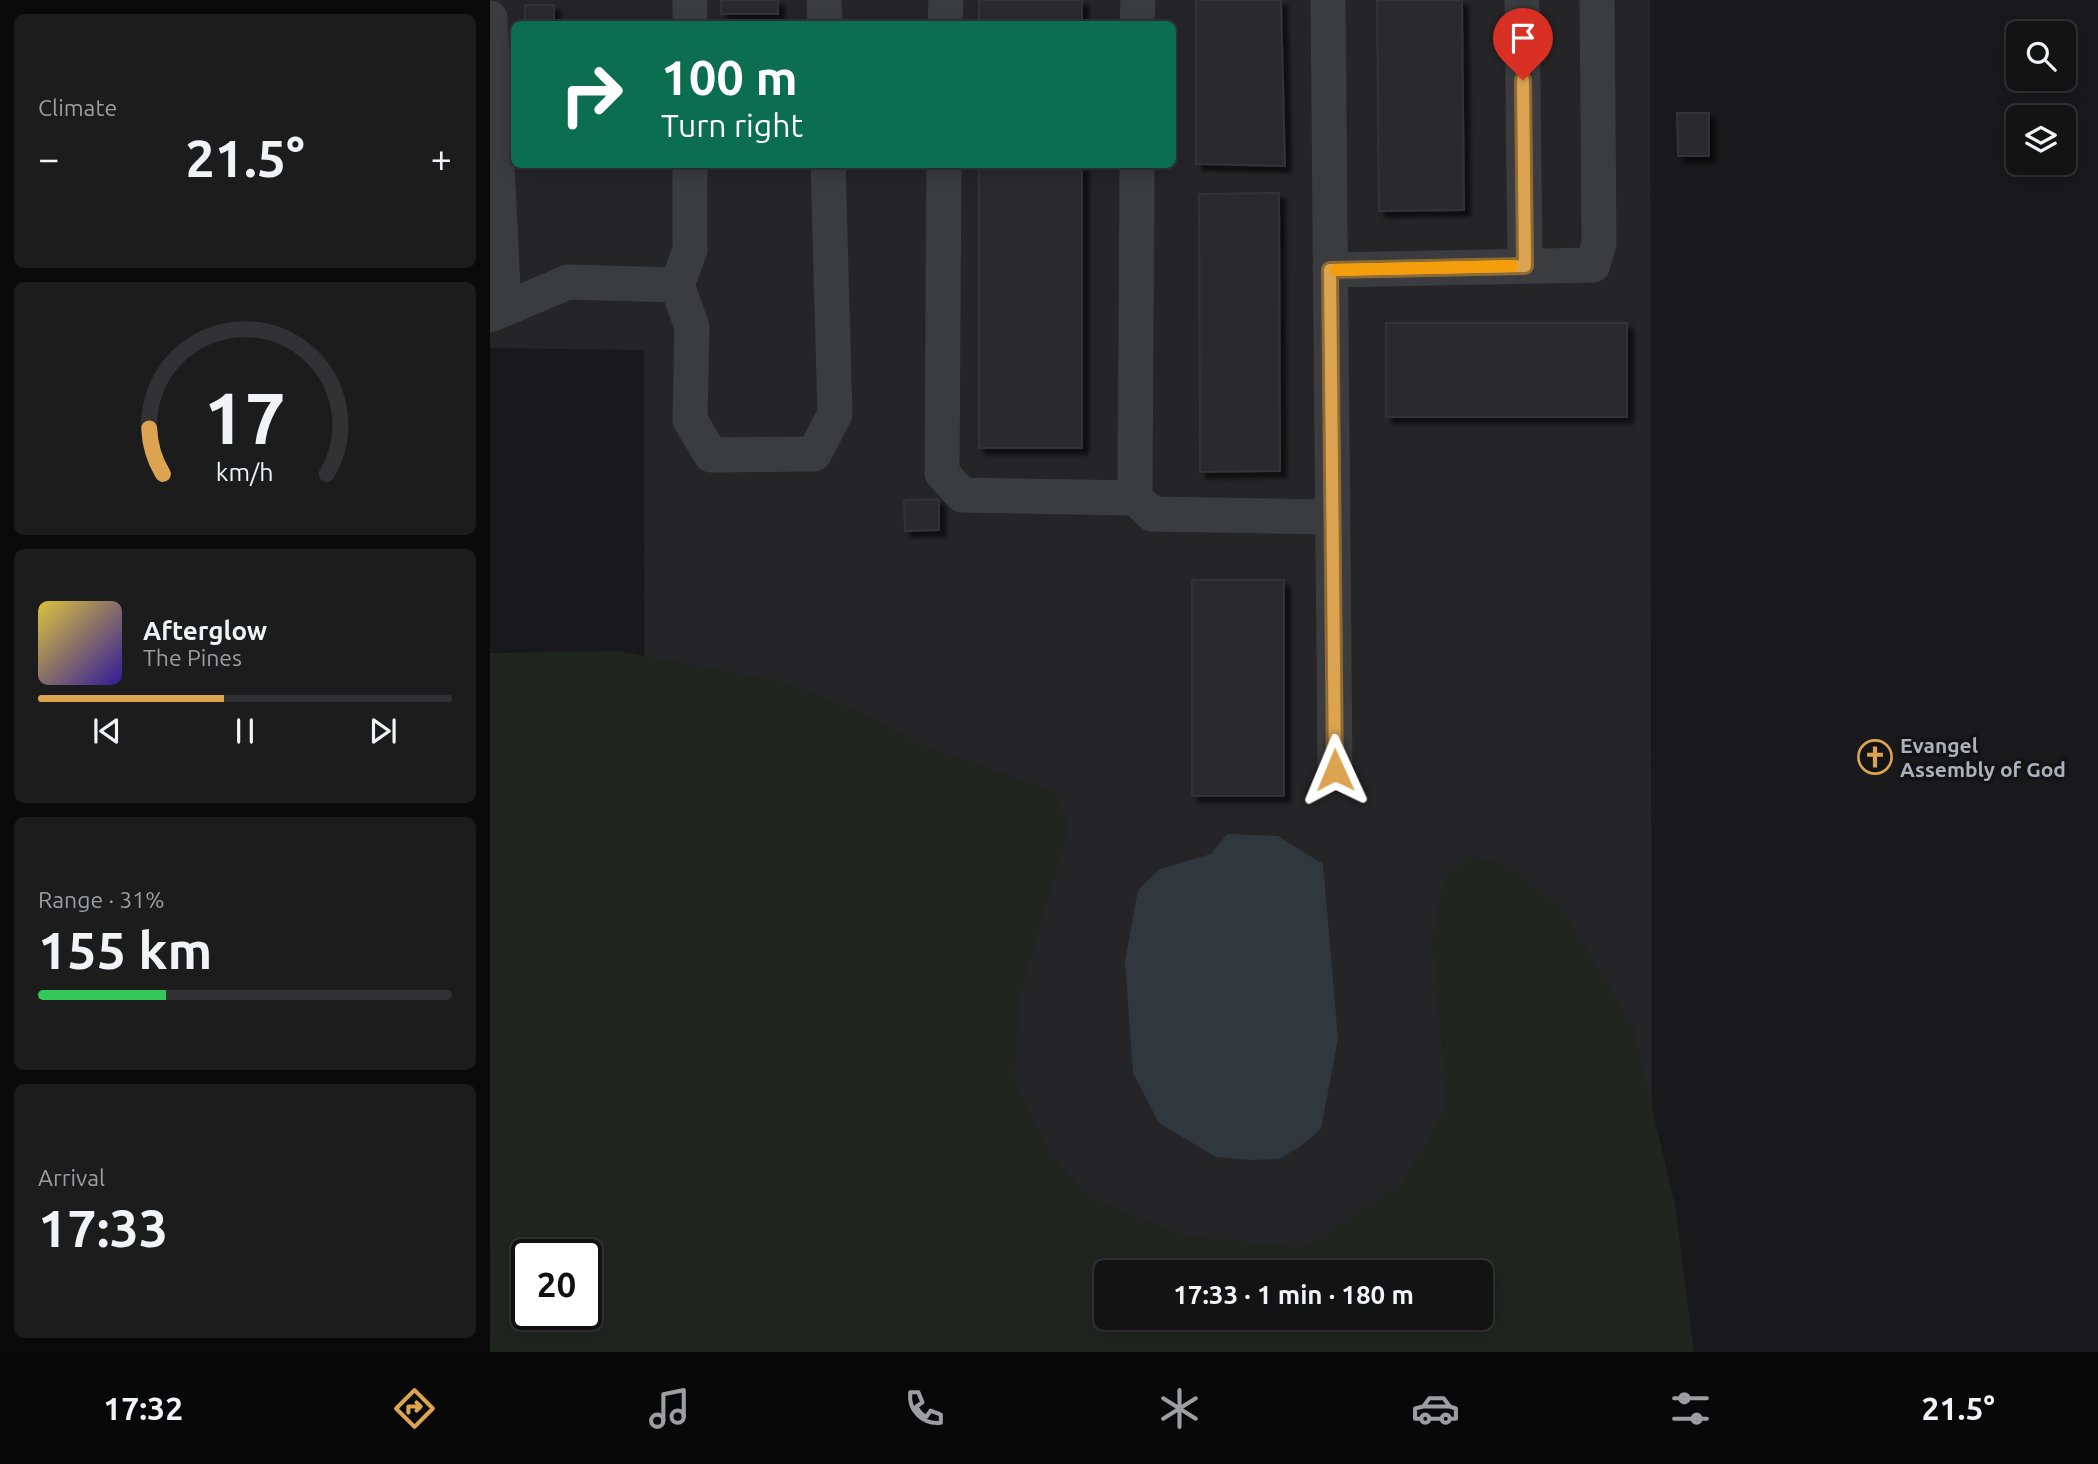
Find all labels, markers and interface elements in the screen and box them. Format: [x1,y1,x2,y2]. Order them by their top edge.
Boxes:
pin [1493,8,1553,80]
icon: arrive [1504,19,1542,57]
map controls [2006,21,2076,175]
button: search [2006,21,2076,91]
icon: right [546,49,637,140]
text: 100 m [661,49,798,104]
text: Climate [38,95,117,120]
button: layers [2006,105,2076,175]
text: Turn right [661,107,803,143]
text: 21.5° [185,129,305,187]
text: − [38,137,59,179]
text: + [431,137,452,179]
text: 17 [204,377,286,459]
text: km/h [216,458,274,486]
text: Afterglow [143,616,267,645]
text: The Pines [143,645,242,670]
icon: previous [88,712,126,750]
icon: pause [226,712,264,750]
icon: next [364,712,402,750]
position arrow [1298,733,1372,807]
place label: Evangel Assembly of God [1900,733,2066,781]
church icon: Evangel Assembly of God [1856,738,1894,776]
text: Range · 31% [38,887,165,912]
text: 155 km [38,921,212,979]
text: Arrival [38,1165,105,1190]
text: 17:33 [38,1199,168,1257]
speed limit sign: 20 [511,1239,602,1330]
text: 17:33 · 1 min · 180 m [1173,1280,1414,1309]
icon: directions [390,1384,439,1433]
icon: music [645,1384,694,1433]
icon: phone [900,1384,949,1433]
icon: climate [1155,1384,1204,1433]
icon: car [1411,1384,1460,1433]
icon: filters [1666,1384,1715,1433]
text: 17:32 [103,1390,183,1426]
text: 21.5° [1921,1390,1995,1426]

